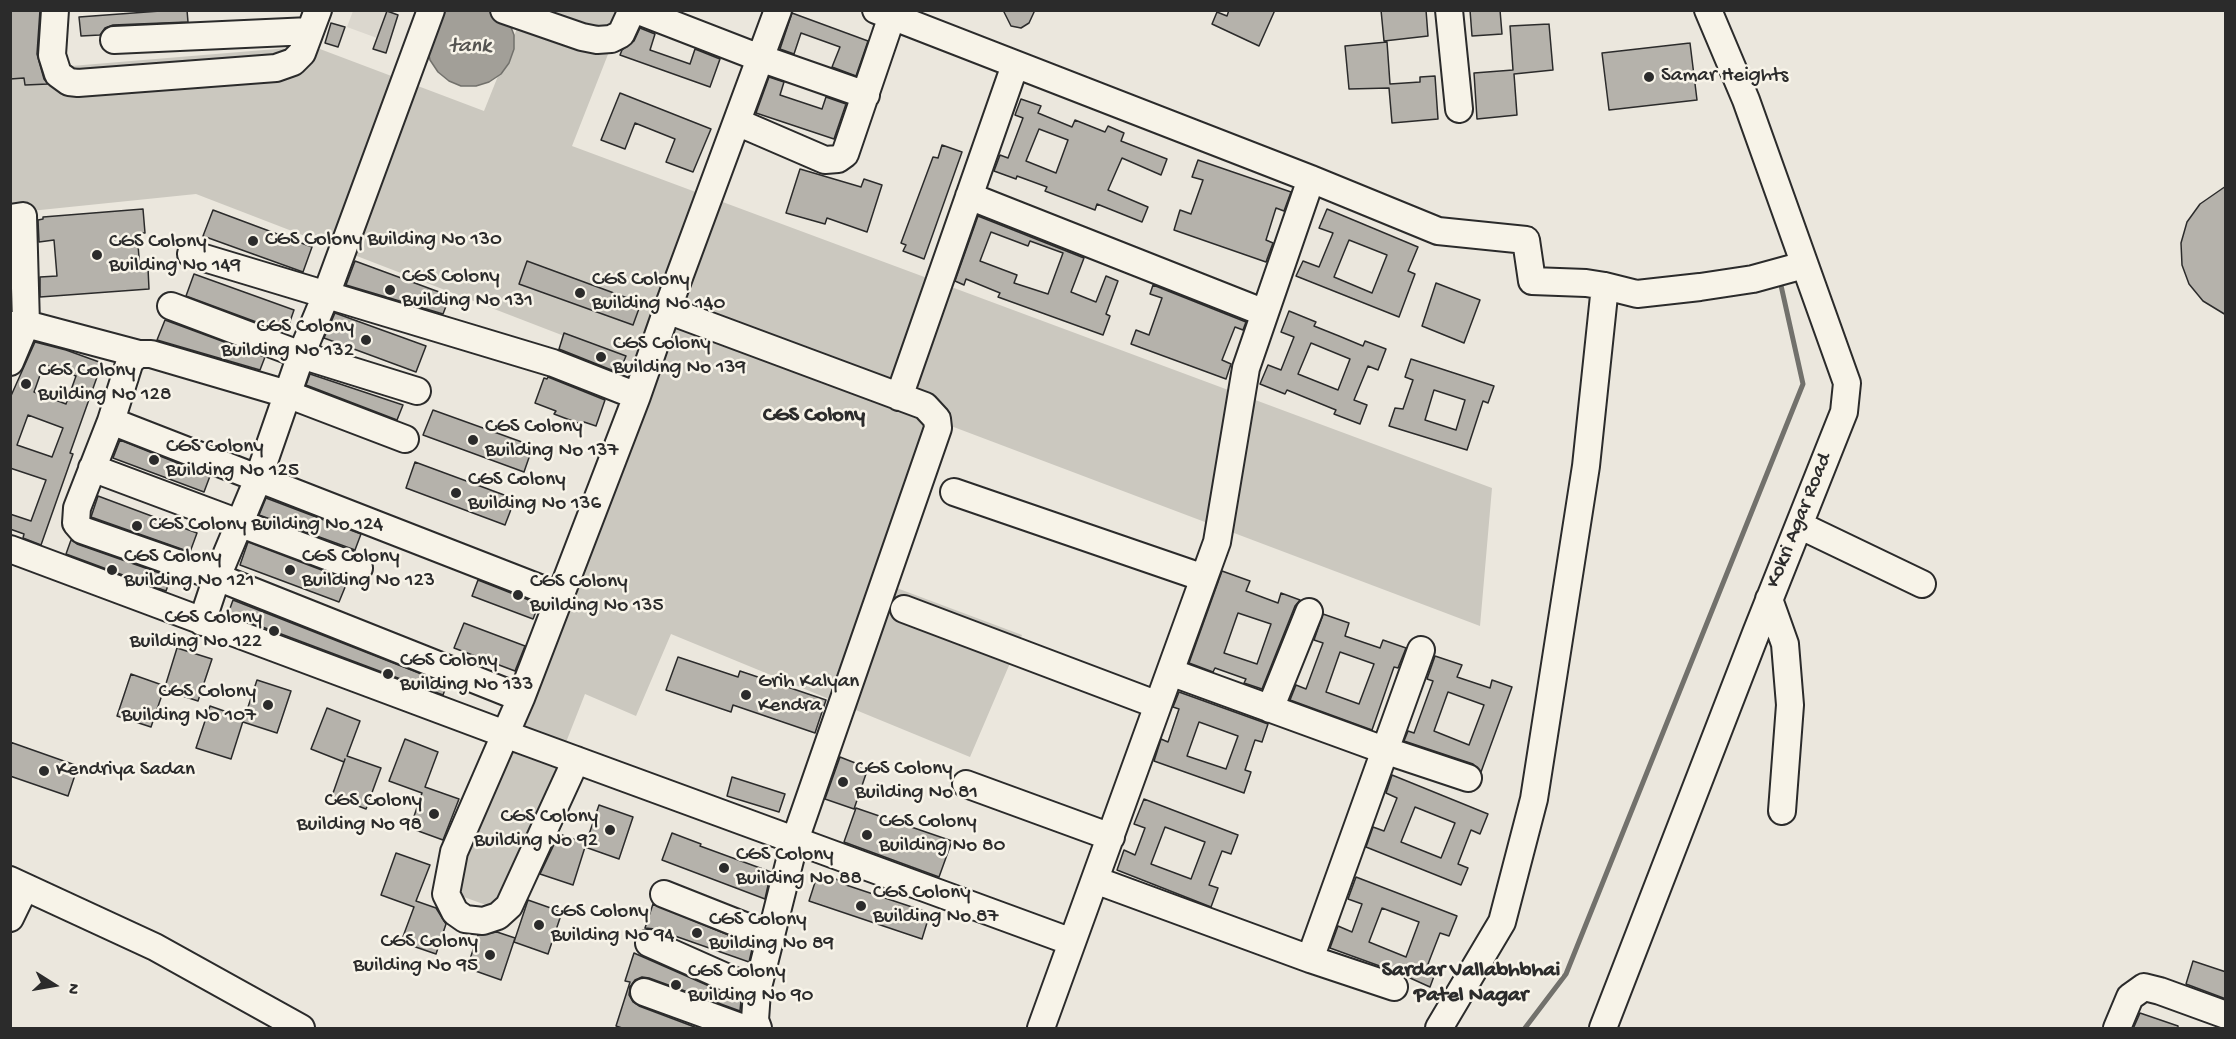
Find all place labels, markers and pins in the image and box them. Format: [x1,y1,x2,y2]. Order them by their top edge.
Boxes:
place label: Samar Heights [1661,64,1788,90]
marker: Samar Heights [1642,70,1656,84]
place label: CGS Colony Building No 130 [265,228,502,254]
place label: CGS Colony Building No 149 [109,230,241,280]
marker: CGS Colony Building No 130 [246,234,260,248]
marker: CGS Colony Building No 149 [90,248,104,262]
place label: CGS Colony Building No 131 [402,265,533,315]
place label: CGS Colony Building No 140 [592,268,725,318]
marker: CGS Colony Building No 131 [383,283,397,297]
marker: CGS Colony Building No 140 [573,286,587,300]
place label: CGS Colony Building No 132 [221,315,354,365]
place label: CGS Colony Building No 139 [613,332,746,382]
marker: CGS Colony Building No 132 [359,333,373,347]
marker: CGS Colony Building No 139 [594,350,608,364]
place label: CGS Colony Building No 128 [38,359,171,409]
marker: CGS Colony Building No 128 [19,377,33,391]
place label: CGS Colony Building No 137 [485,415,618,465]
marker: CGS Colony Building No 137 [466,433,480,447]
place label: CGS Colony Building No 125 [166,435,299,485]
marker: CGS Colony Building No 125 [147,453,161,467]
place label: CGS Colony Building No 136 [468,468,601,518]
marker: CGS Colony Building No 136 [449,486,463,500]
place label: CGS Colony Building No 124 [149,513,383,539]
marker: CGS Colony Building No 124 [130,519,144,533]
place label: CGS Colony Building No 121 [124,545,254,595]
place label: CGS Colony Building No 123 [302,545,435,595]
marker: CGS Colony Building No 121 [105,563,119,577]
marker: CGS Colony Building No 123 [283,563,297,577]
place label: CGS Colony Building No 135 [530,570,664,620]
marker: CGS Colony Building No 135 [511,588,525,602]
place label: CGS Colony Building No 122 [130,606,262,656]
marker: CGS Colony Building No 122 [267,624,281,638]
place label: CGS Colony Building No 133 [400,649,533,699]
marker: CGS Colony Building No 133 [381,667,395,681]
place label: Grih Kalyan Kendra [758,670,859,720]
place label: CGS Colony Building No 107 [122,680,256,730]
marker: Grih Kalyan Kendra [739,688,753,702]
marker: CGS Colony Building No 107 [261,698,275,712]
place label: CGS Colony Building No 81 [855,757,978,807]
place label: Kendriya Sadan [56,758,195,784]
marker: Kendriya Sadan [37,764,51,778]
marker: CGS Colony Building No 81 [836,775,850,789]
place label: CGS Colony Building No 98 [297,789,422,839]
place label: CGS Colony Building No 92 [474,805,598,855]
marker: CGS Colony Building No 98 [427,807,441,821]
place label: CGS Colony Building No 80 [879,810,1006,860]
marker: CGS Colony Building No 92 [603,823,617,837]
marker: CGS Colony Building No 80 [860,828,874,842]
place label: CGS Colony Building No 88 [736,843,862,893]
marker: CGS Colony Building No 88 [717,861,731,875]
place label: CGS Colony Building No 87 [873,881,999,931]
marker: CGS Colony Building No 87 [854,899,868,913]
place label: CGS Colony Building No 94 [551,900,675,950]
place label: CGS Colony Building No 89 [709,908,834,958]
marker: CGS Colony Building No 94 [532,918,546,932]
marker: CGS Colony Building No 89 [690,926,704,940]
place label: CGS Colony Building No 95 [353,930,478,980]
marker: CGS Colony Building No 95 [483,948,497,962]
place label: CGS Colony Building No 90 [688,960,814,1010]
marker: CGS Colony Building No 90 [669,978,683,992]

